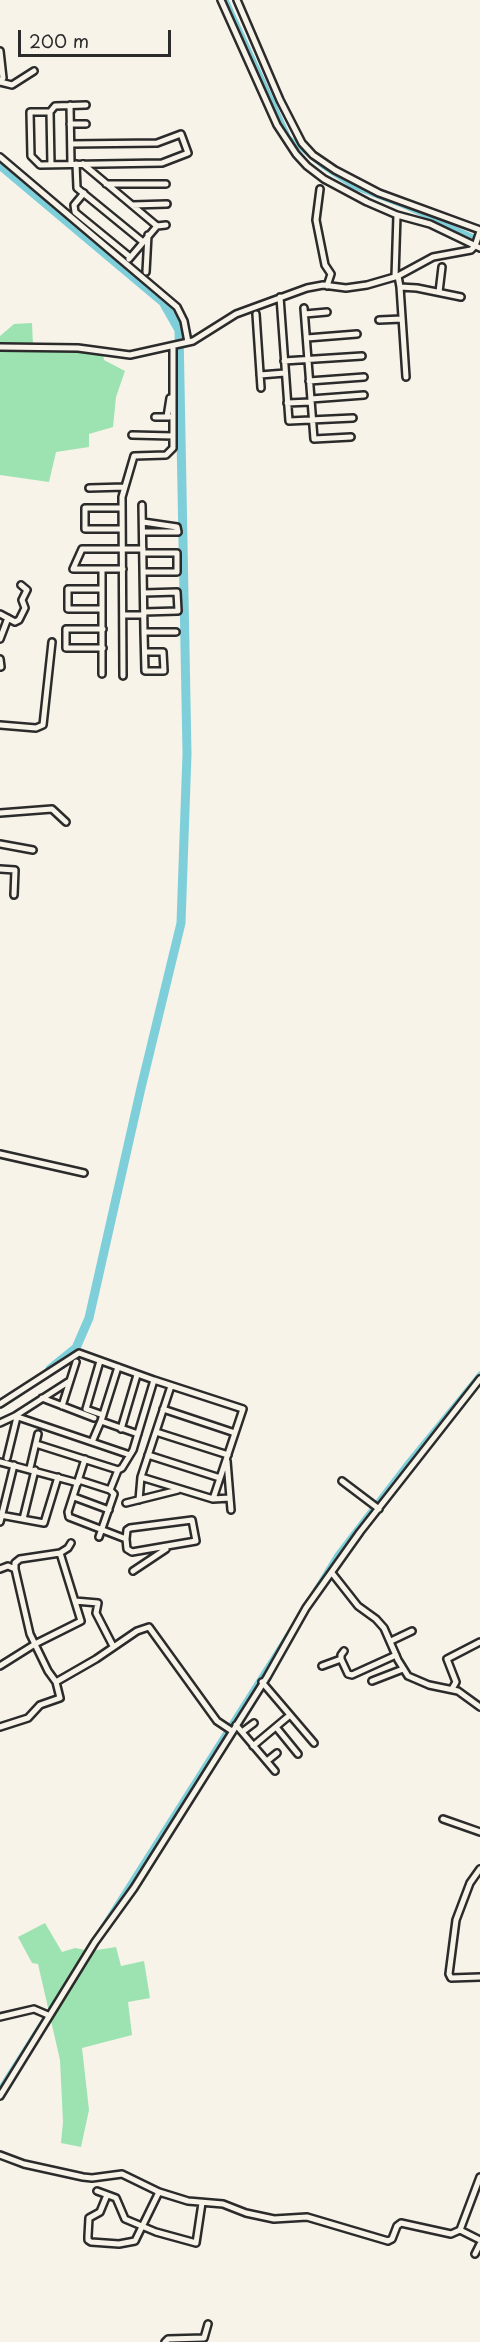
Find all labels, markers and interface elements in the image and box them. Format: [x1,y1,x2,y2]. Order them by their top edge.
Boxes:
scale bar [21,18,174,56]
text: 200 m [29,27,89,54]

